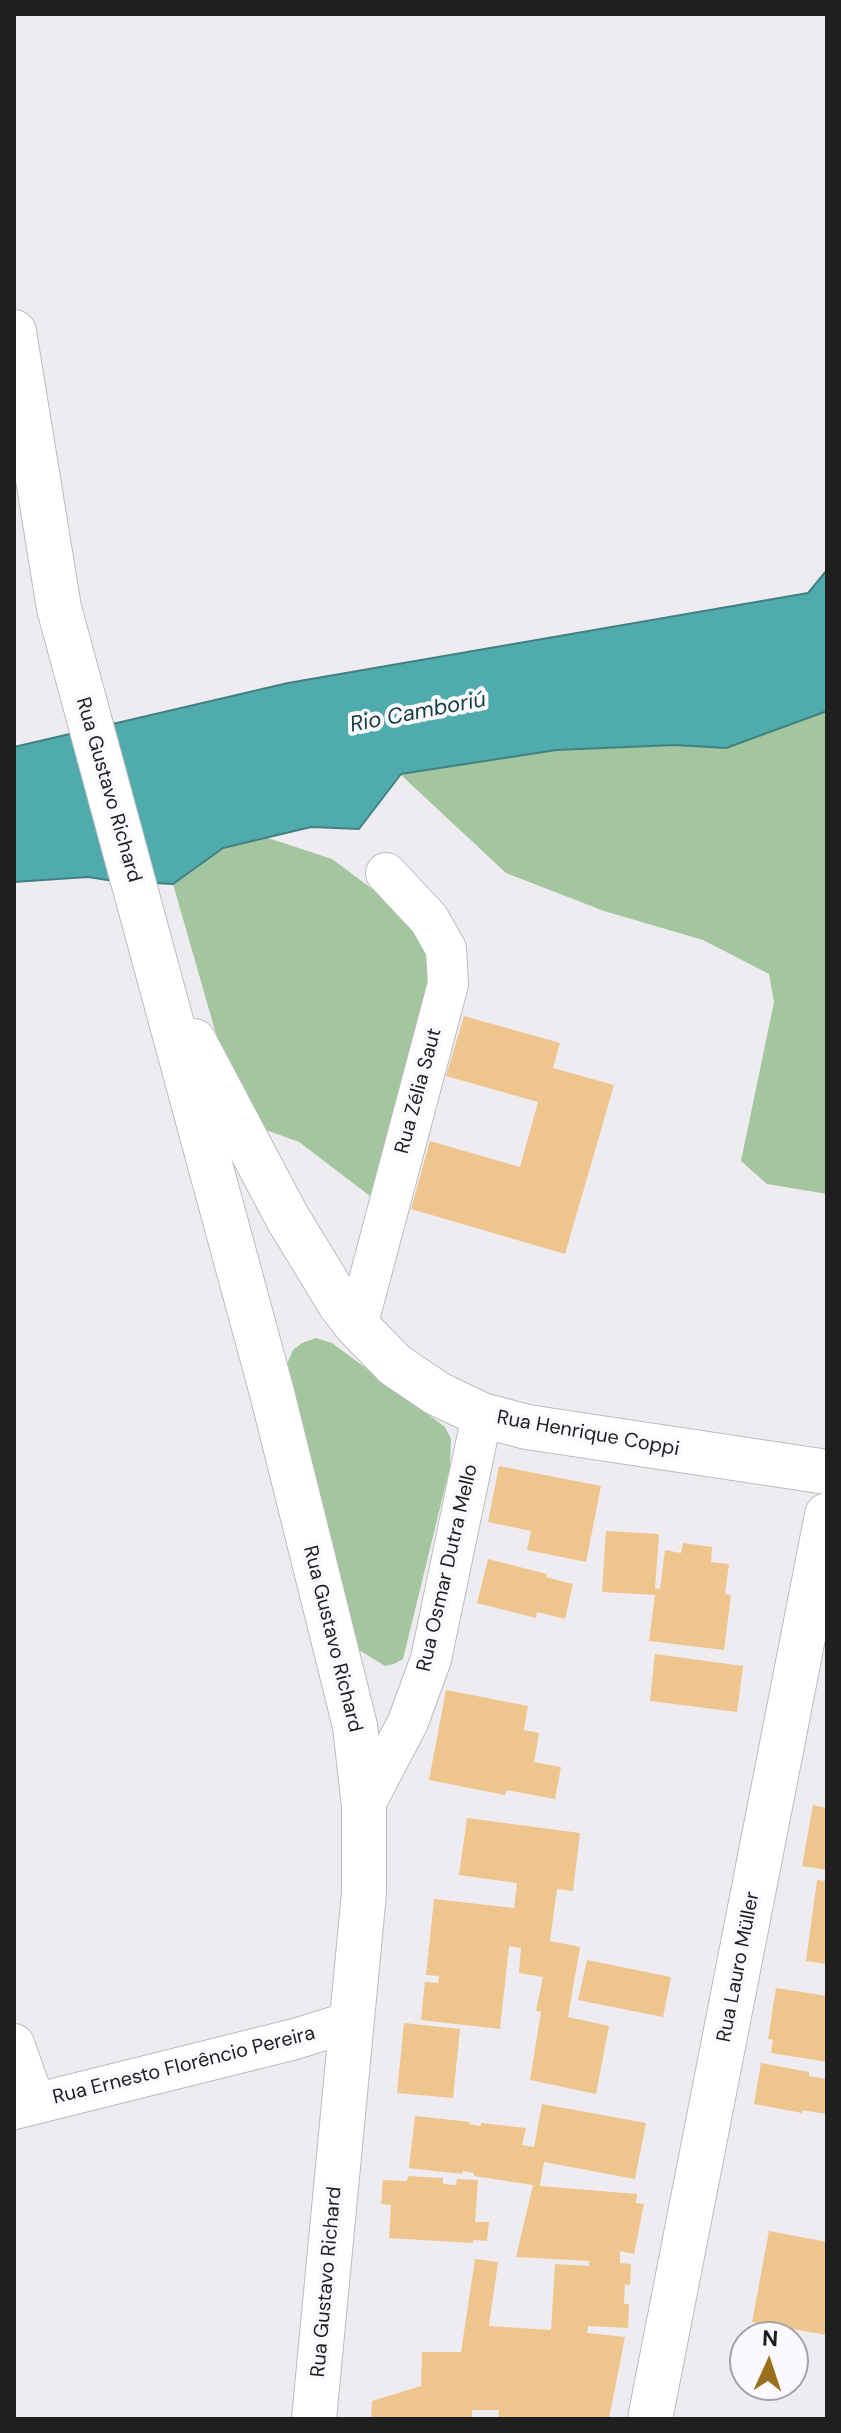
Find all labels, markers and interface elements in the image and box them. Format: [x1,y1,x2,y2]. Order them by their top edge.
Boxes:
water label: Rio Camboriú [348,687,488,739]
street label: Rua Gustavo Richard [70,695,146,885]
street label: Rua Zélia Saut [391,1026,447,1156]
street label: Rua Henrique Coppi [495,1406,681,1462]
street label: Rua Osmar Dutra Mello [412,1462,484,1674]
street label: Rua Gustavo Richard [297,1543,367,1735]
street label: Rua Lauro Müller [713,1890,765,2044]
street label: Rua Ernesto Florêncio Pereira [50,2022,318,2110]
street label: Rua Gustavo Richard [307,2186,347,2378]
north arrow [729,2321,809,2401]
text: N [761,2324,779,2353]

